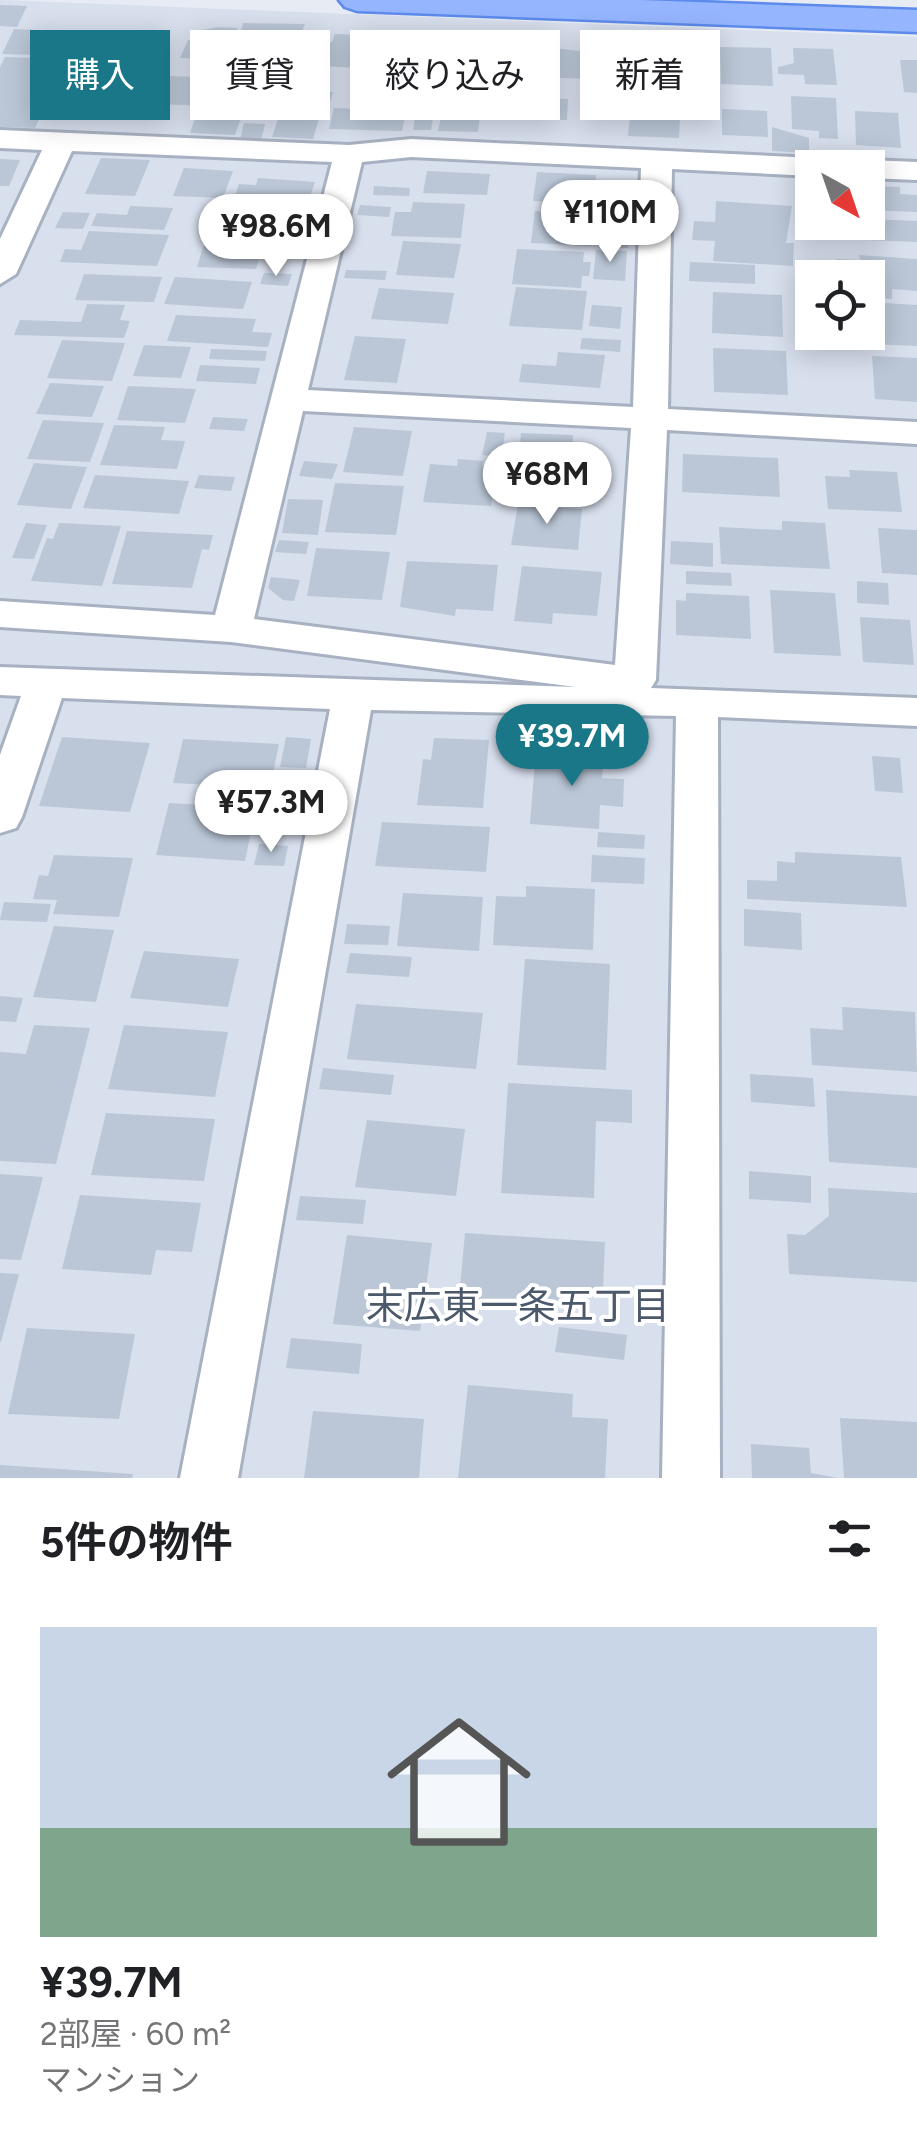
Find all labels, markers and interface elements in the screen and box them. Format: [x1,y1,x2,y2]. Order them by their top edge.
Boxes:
chip: 購入 [30,30,170,120]
chip: 賃貸 [190,30,330,120]
chip: 絞り込み [350,30,560,120]
chip: 新着 [580,30,720,120]
north arrow [795,150,885,240]
map controls [795,150,885,350]
pin: ¥110M [540,180,680,265]
text: ¥110M [563,193,657,231]
pin: ¥98.6M [195,194,357,279]
text: ¥98.6M [220,207,332,245]
button: locate [795,260,885,350]
pin: ¥68M [488,442,606,527]
text: ¥68M [505,455,589,493]
pin: ¥39.7M [491,704,653,789]
text: ¥39.7M [518,717,626,755]
pin: ¥57.3M [190,770,352,855]
text: ¥57.3M [217,783,325,821]
district label: 末広東一条五丁目 [366,1283,670,1329]
icon: filters [822,1511,877,1566]
text: 5件の物件 [40,1517,232,1568]
icon: home [369,1692,549,1872]
text: ¥39.7M [40,1957,183,2008]
text: 2部屋 · 60 m² [40,2015,231,2053]
text: マンション [40,2061,200,2099]

